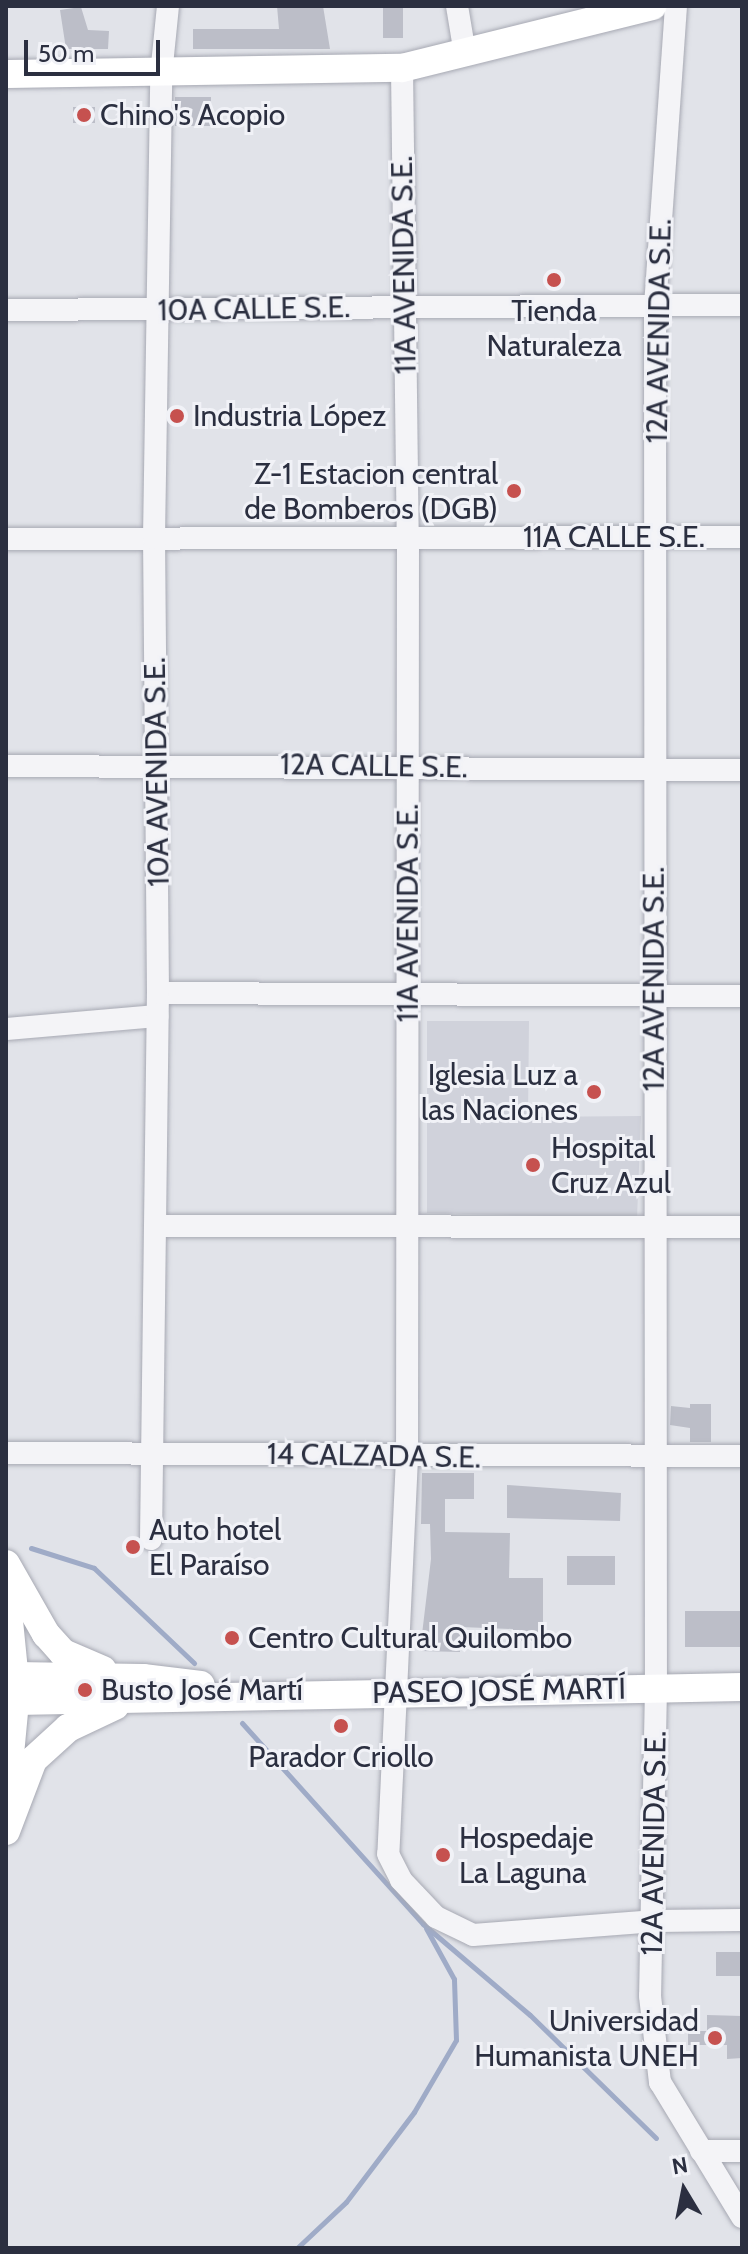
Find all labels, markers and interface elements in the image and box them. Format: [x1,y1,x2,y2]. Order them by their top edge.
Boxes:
scale bar [28,24,164,74]
text: 50 m [38,39,94,68]
place label: Chino's Acopio [100,97,285,133]
marker: Chino's Acopio [75,106,93,124]
street label: 11A AVENIDA S.E. [384,155,424,375]
street label: 12A AVENIDA S.E. [639,218,679,444]
marker: Tienda Naturaleza [545,271,563,289]
street label: 10A CALLE S.E. [157,289,351,329]
place label: Tienda Naturaleza [486,293,622,364]
place label: Industria López [193,398,386,434]
marker: Industria López [168,407,186,425]
place label: Z-1 Estacion central de Bomberos (DGB) [244,456,498,526]
marker: Z-1 Estacion central de Bomberos (DGB) [505,482,523,500]
street label: 11A CALLE S.E. [523,519,705,555]
street label: 10A AVENIDA S.E. [137,657,177,887]
street label: 12A CALLE S.E. [280,746,468,786]
street label: 11A AVENIDA S.E. [390,804,426,1022]
street label: 12A AVENIDA S.E. [636,867,672,1091]
place label: Iglesia Luz a las Naciones [421,1057,578,1128]
marker: Iglesia Luz a las Naciones [585,1083,603,1101]
place label: Hospital Cruz Azul [551,1130,671,1200]
marker: Hospital Cruz Azul [522,1154,544,1176]
street label: 14 CALZADA S.E. [267,1436,481,1476]
place label: Auto hotel El Paraíso [149,1512,281,1582]
marker: Auto hotel El Paraíso [124,1538,142,1556]
place label: Centro Cultural Quilombo [248,1620,572,1656]
marker: Centro Cultural Quilombo [223,1629,241,1647]
street label: PASEO JOSÉ MARTÍ [372,1671,626,1711]
place label: Busto José Martí [101,1672,303,1708]
marker: Busto José Martí [76,1681,94,1699]
marker: Parador Criollo [332,1717,350,1735]
street label: 12A AVENIDA S.E. [634,1730,674,1956]
place label: Parador Criollo [248,1739,434,1775]
place label: Hospedaje La Laguna [459,1820,594,1890]
marker: Hospedaje La Laguna [434,1846,452,1864]
place label: Universidad Humanista UNEH [474,2003,699,2074]
marker: Universidad Humanista UNEH [706,2029,724,2047]
north arrow [644,2150,724,2230]
text: N [670,2151,690,2181]

